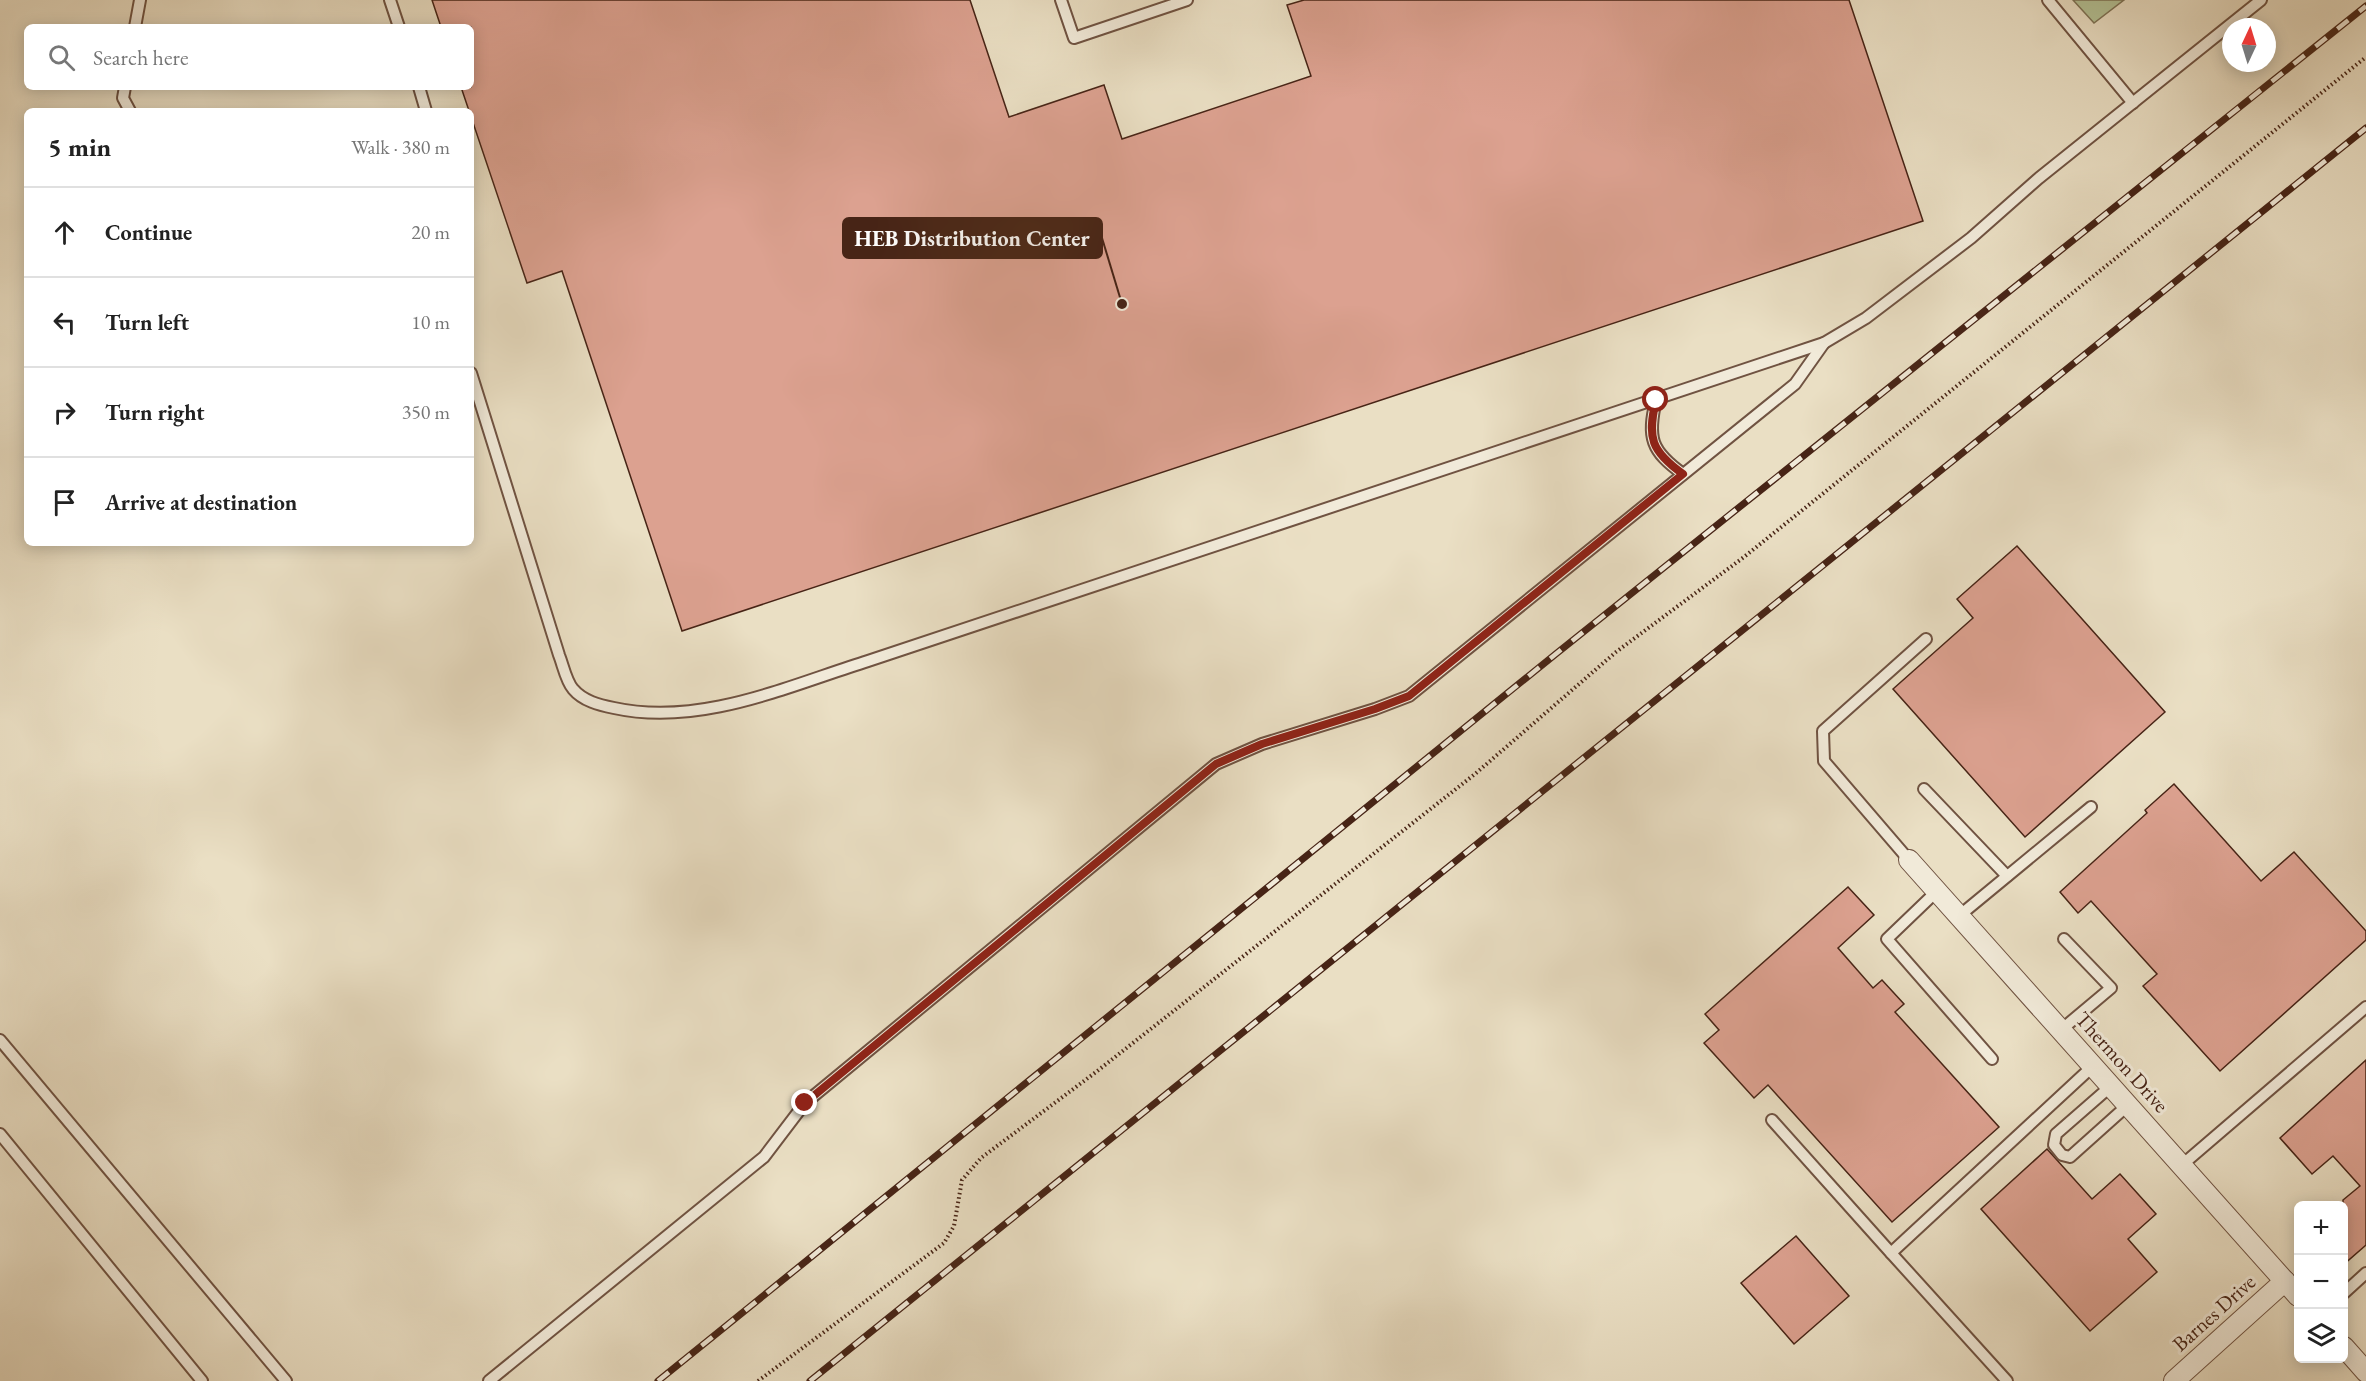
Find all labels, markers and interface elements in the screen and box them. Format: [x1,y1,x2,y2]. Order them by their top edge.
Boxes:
north arrow [2222,18,2276,72]
search box [24,24,474,90]
icon: search [45,41,78,74]
text: Search here [93,43,188,72]
text: 5 min [48,130,111,164]
text: Walk · 380 m [351,134,450,160]
icon: ahead [48,216,81,249]
text: Continue [105,218,192,247]
callout: HEB Distribution Center [843,218,1102,258]
text: 20 m [411,219,450,245]
text: HEB Distribution Center [854,224,1091,253]
icon: left [48,306,81,339]
text: Turn left [105,308,189,337]
text: 10 m [411,309,450,335]
route start [1642,386,1668,412]
icon: right [48,396,81,429]
text: Turn right [105,398,204,427]
text: 350 m [402,399,450,425]
icon: arrive [48,486,81,519]
text: Arrive at destination [105,488,297,517]
street label: Thermon Drive [2070,1005,2175,1118]
route end [791,1089,817,1115]
map controls [2294,1201,2348,1363]
button: + [2294,1201,2348,1255]
button: − [2294,1255,2348,1309]
street label: Barnes Drive [2166,1268,2261,1357]
button: layers [2294,1309,2348,1363]

